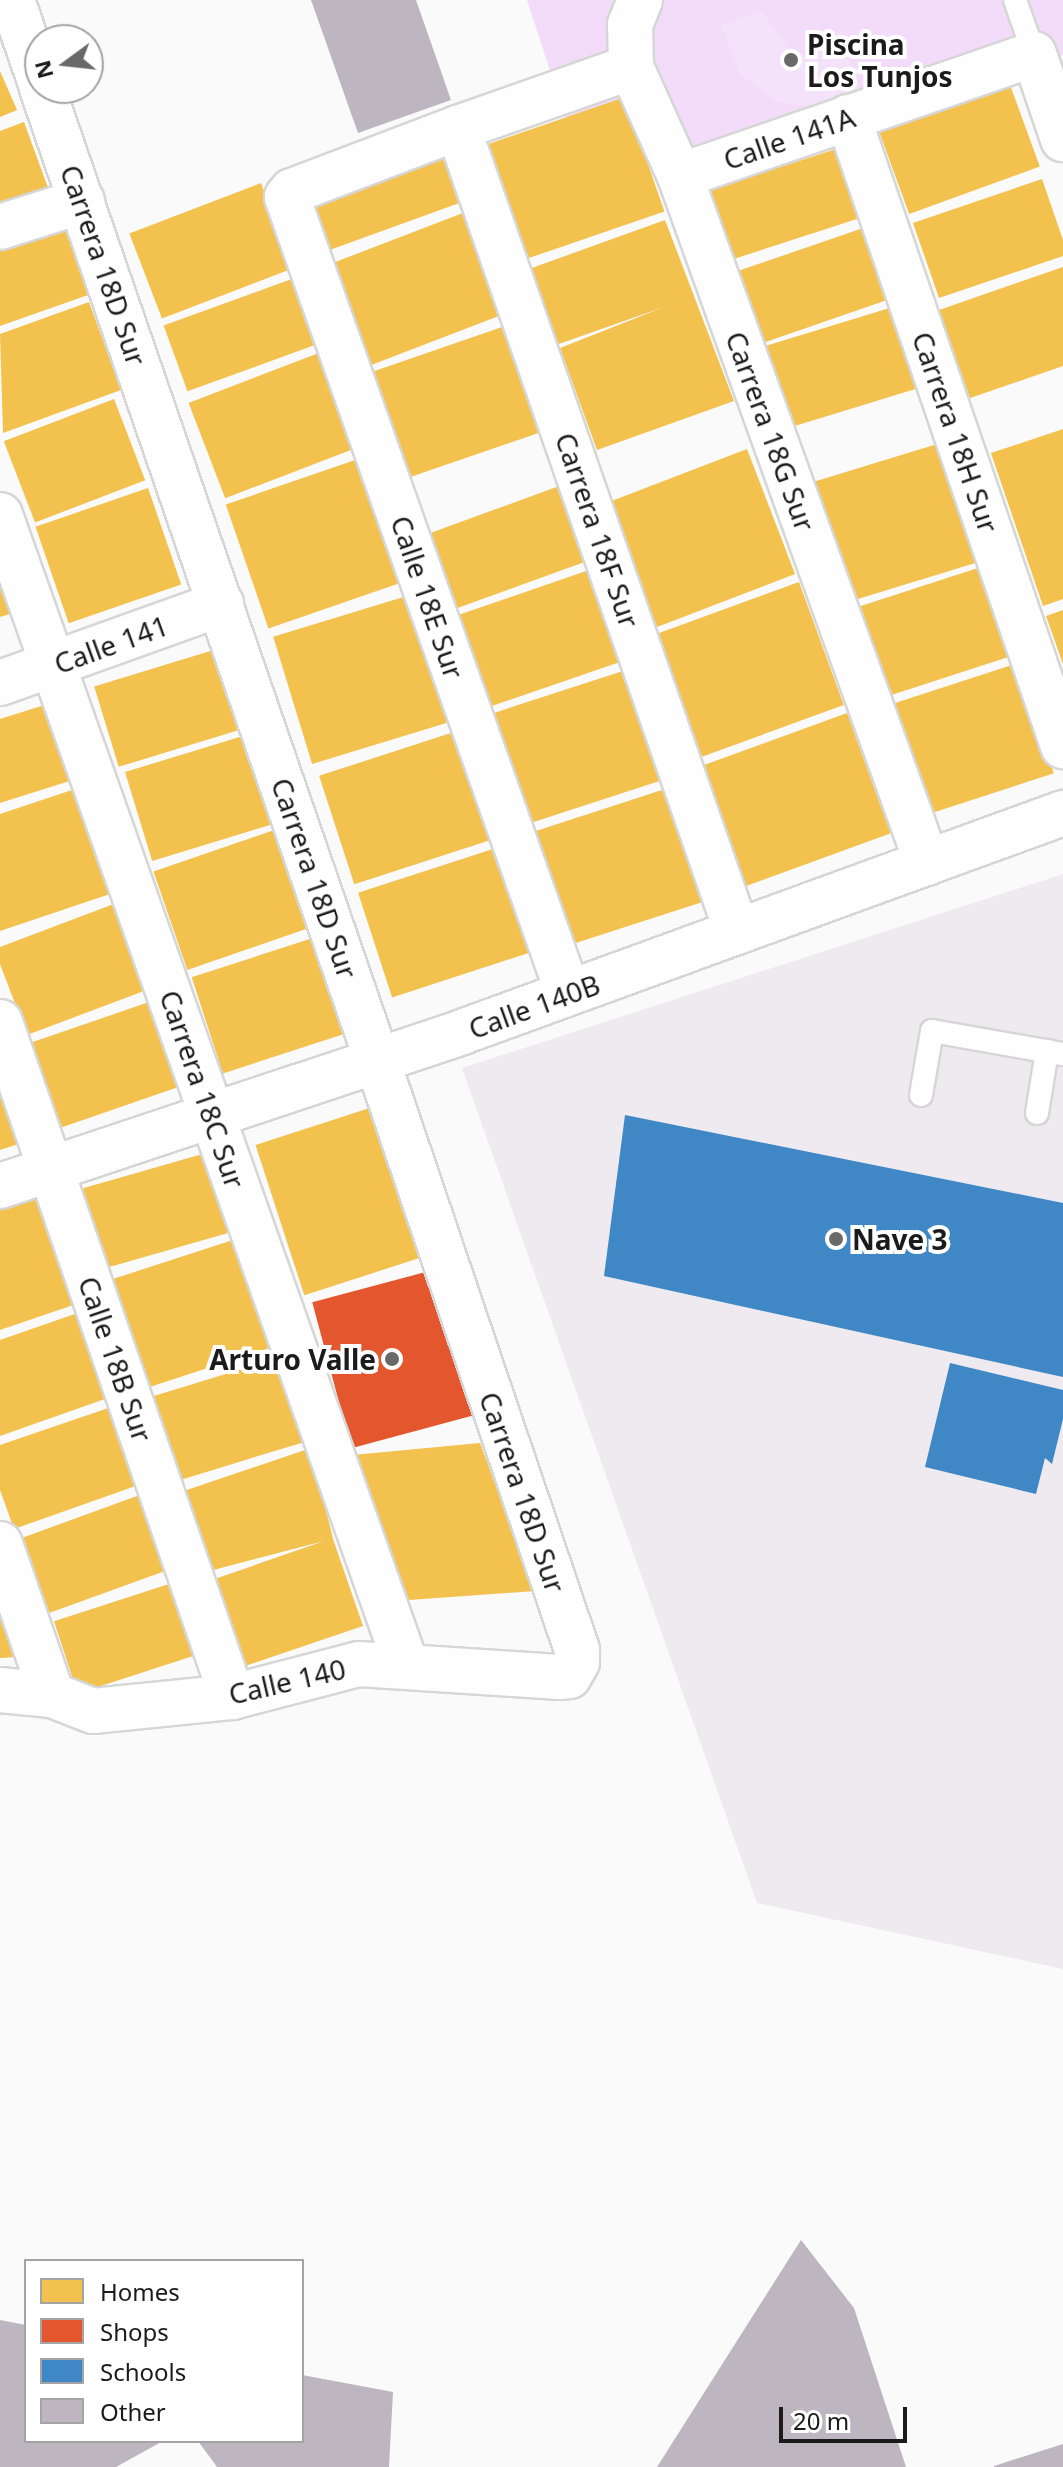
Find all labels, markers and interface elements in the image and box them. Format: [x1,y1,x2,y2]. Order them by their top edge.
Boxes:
north arrow [24,24,104,104]
place label: Piscina Los Tunjos [807,27,953,93]
marker: Piscina Los Tunjos [782,51,800,69]
text: N [26,57,60,82]
street label: Calle 141A [719,100,859,176]
street label: Carrera 18D Sur [54,160,154,370]
street label: Carrera 18G Sur [719,327,823,535]
street label: Carrera 18H Sur [906,327,1006,537]
street label: Carrera 18F Sur [549,428,647,632]
street label: Calle 18E Sur [384,511,472,683]
street label: Calle 141 [49,608,173,680]
street label: Carrera 18D Sur [265,773,365,983]
street label: Calle 140B [464,967,604,1045]
street label: Carrera 18C Sur [153,986,253,1192]
place label: Nave 3 [852,1222,948,1256]
marker: Nave 3 [827,1230,845,1248]
street label: Calle 18B Sur [72,1272,160,1446]
place label: Arturo Valle [209,1342,376,1376]
marker: Arturo Valle [383,1350,401,1368]
street label: Carrera 18D Sur [473,1387,573,1597]
street label: Calle 140 [225,1651,349,1711]
legend [24,2259,304,2443]
text: Homes [100,2275,180,2308]
text: Shops [100,2315,169,2348]
text: Schools [100,2355,186,2388]
scale bar [783,2391,911,2441]
text: Other [100,2395,166,2428]
text: 20 m [793,2404,849,2437]

